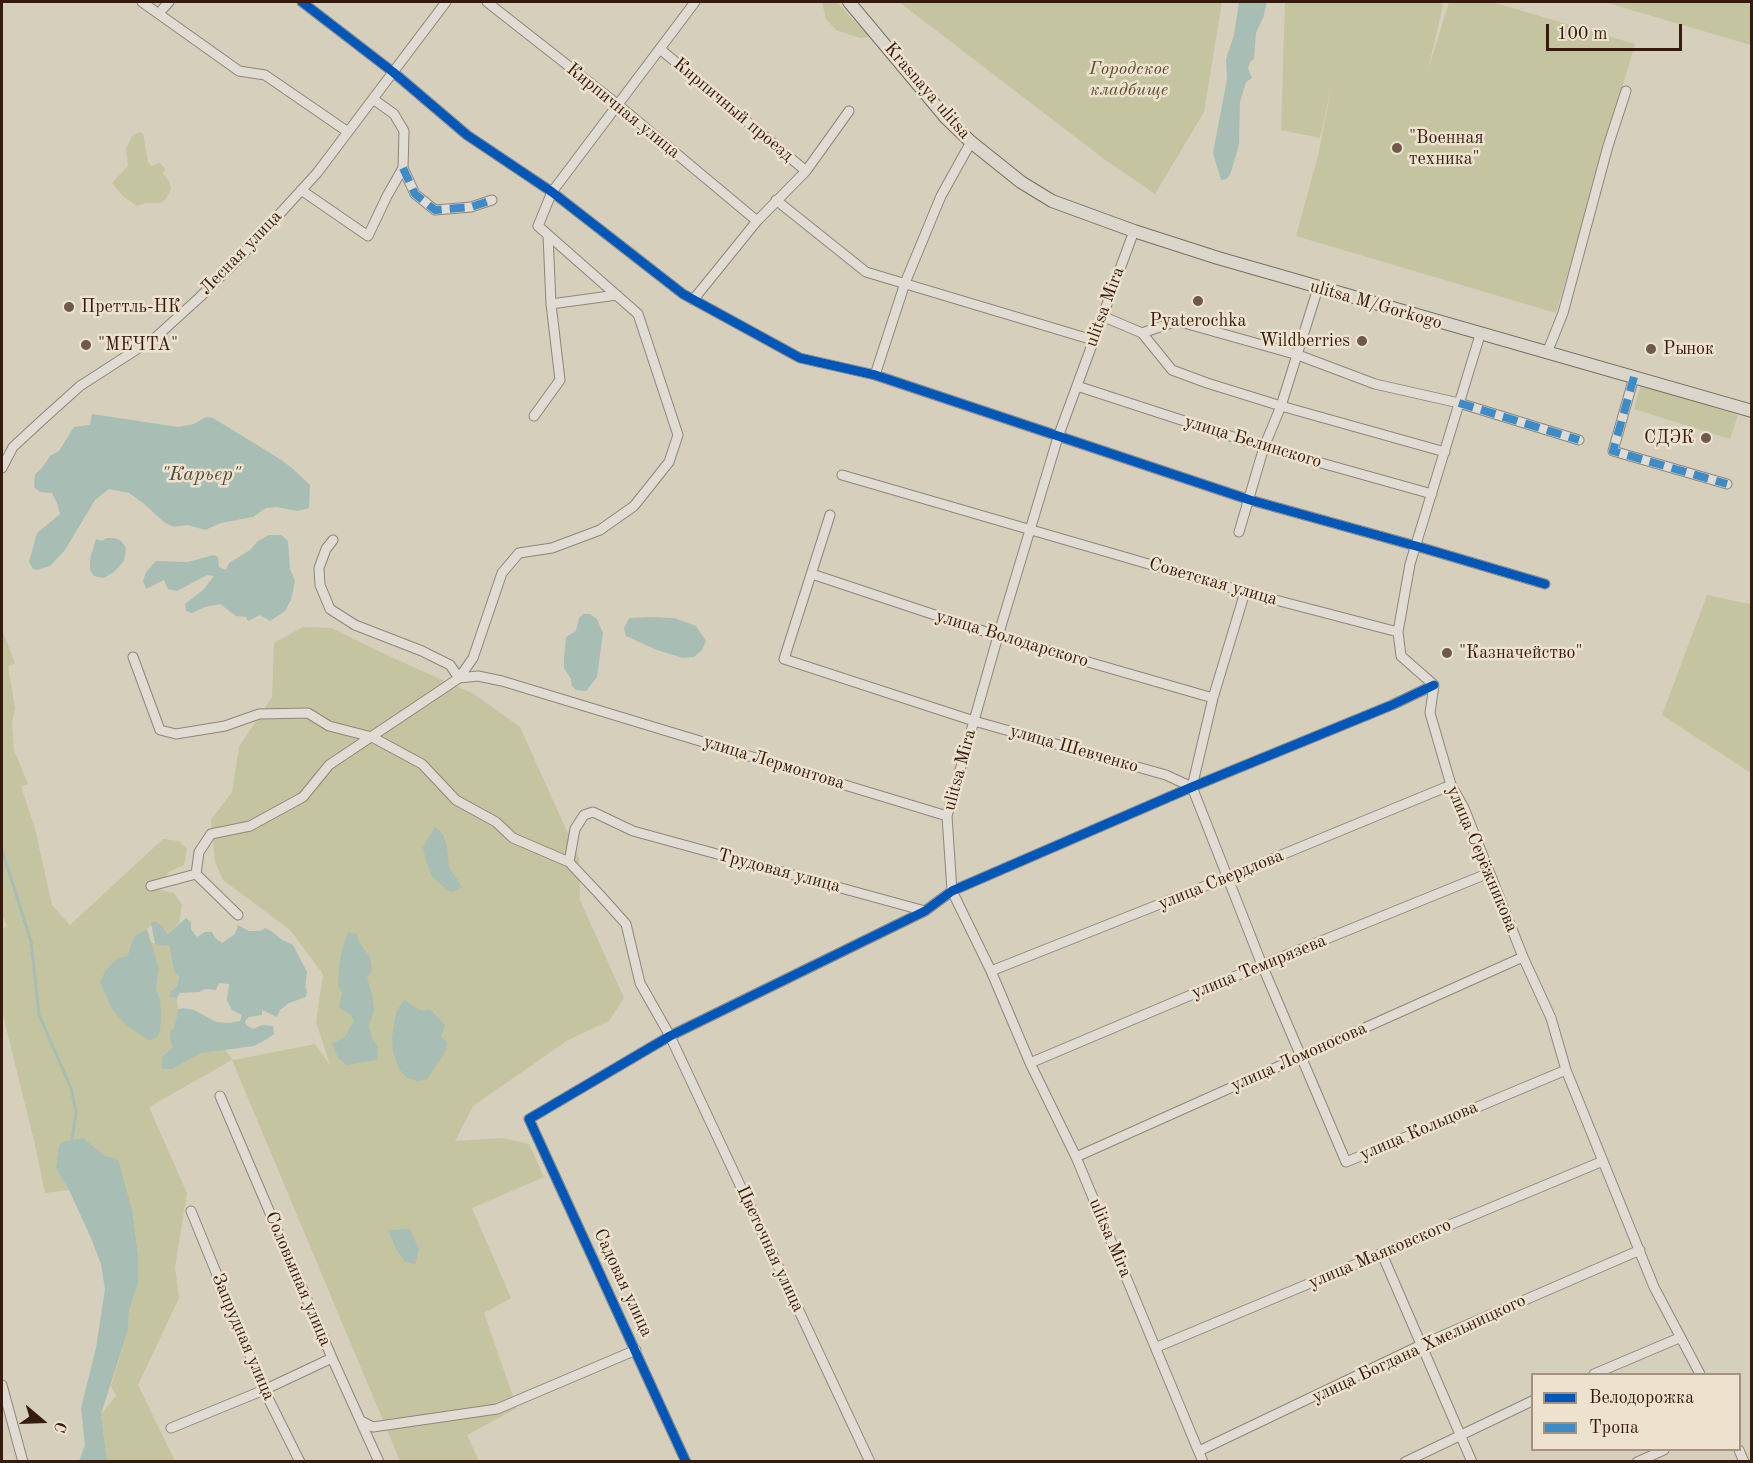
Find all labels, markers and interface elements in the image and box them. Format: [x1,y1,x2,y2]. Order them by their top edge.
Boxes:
scale bar [1549,12,1686,50]
text: 100 m [1557,25,1608,43]
street label: Krasnaya ulitsa [879,38,975,144]
street label: Кирпичный проезд [669,53,797,167]
park label: Городское кладбище [1089,58,1169,100]
street label: Кирпичная улица [562,59,684,163]
place label: "Военная техника" [1409,127,1484,170]
marker: "Военная техника" [1390,141,1404,155]
street label: Лесная улица [195,206,287,300]
street label: ulitsa Mira [1081,264,1129,350]
street label: ulitsa M/Gorkogo [1307,276,1445,334]
marker: Pyaterochka [1191,294,1205,308]
place label: Преттль-НК [81,296,181,318]
marker: Преттль-НК [62,300,76,314]
place label: Pyaterochka [1150,310,1246,332]
place label: Wildberries [1259,330,1350,352]
place label: "МЕЧТА" [98,334,178,356]
marker: Wildberries [1355,334,1369,348]
marker: "МЕЧТА" [79,338,93,352]
place label: Рынок [1663,338,1714,360]
marker: Рынок [1644,342,1658,356]
street label: улица Белинского [1182,411,1324,473]
place label: СДЭК [1644,427,1694,449]
marker: СДЭК [1699,431,1713,445]
water label: "Карьер" [161,463,241,487]
street label: Советская улица [1146,553,1280,611]
street label: улица Володарского [933,605,1091,673]
place label: "Казначейство" [1459,642,1583,664]
marker: "Казначейство" [1440,646,1454,660]
street label: улица Шевченко [1007,720,1141,778]
street label: ulitsa Mira [939,727,981,813]
street label: улица Лермонтова [701,731,847,795]
street label: улица Серёжникова [1441,783,1523,935]
street label: Трудовая улица [715,844,843,898]
street label: улица Свердлова [1155,845,1287,915]
street label: улица Темирязева [1188,930,1330,1004]
street label: улица Ломоносова [1228,1017,1370,1097]
street label: улица Кольцова [1357,1096,1481,1166]
street label: Цветочная улица [731,1182,809,1316]
street label: ulitsa Mira [1084,1195,1136,1281]
street label: Соловьиная улица [260,1209,336,1349]
street label: улица Маяковского [1306,1214,1454,1294]
street label: Садовая улица [589,1226,657,1340]
street label: Запрудная улица [207,1270,279,1404]
street label: улица Богдана Хмельницкого [1309,1290,1529,1408]
legend [1531,1373,1741,1451]
text: Велодорожка [1589,1389,1694,1407]
north arrow [12,1391,72,1451]
text: С [50,1419,68,1434]
text: Тропа [1589,1419,1639,1437]

